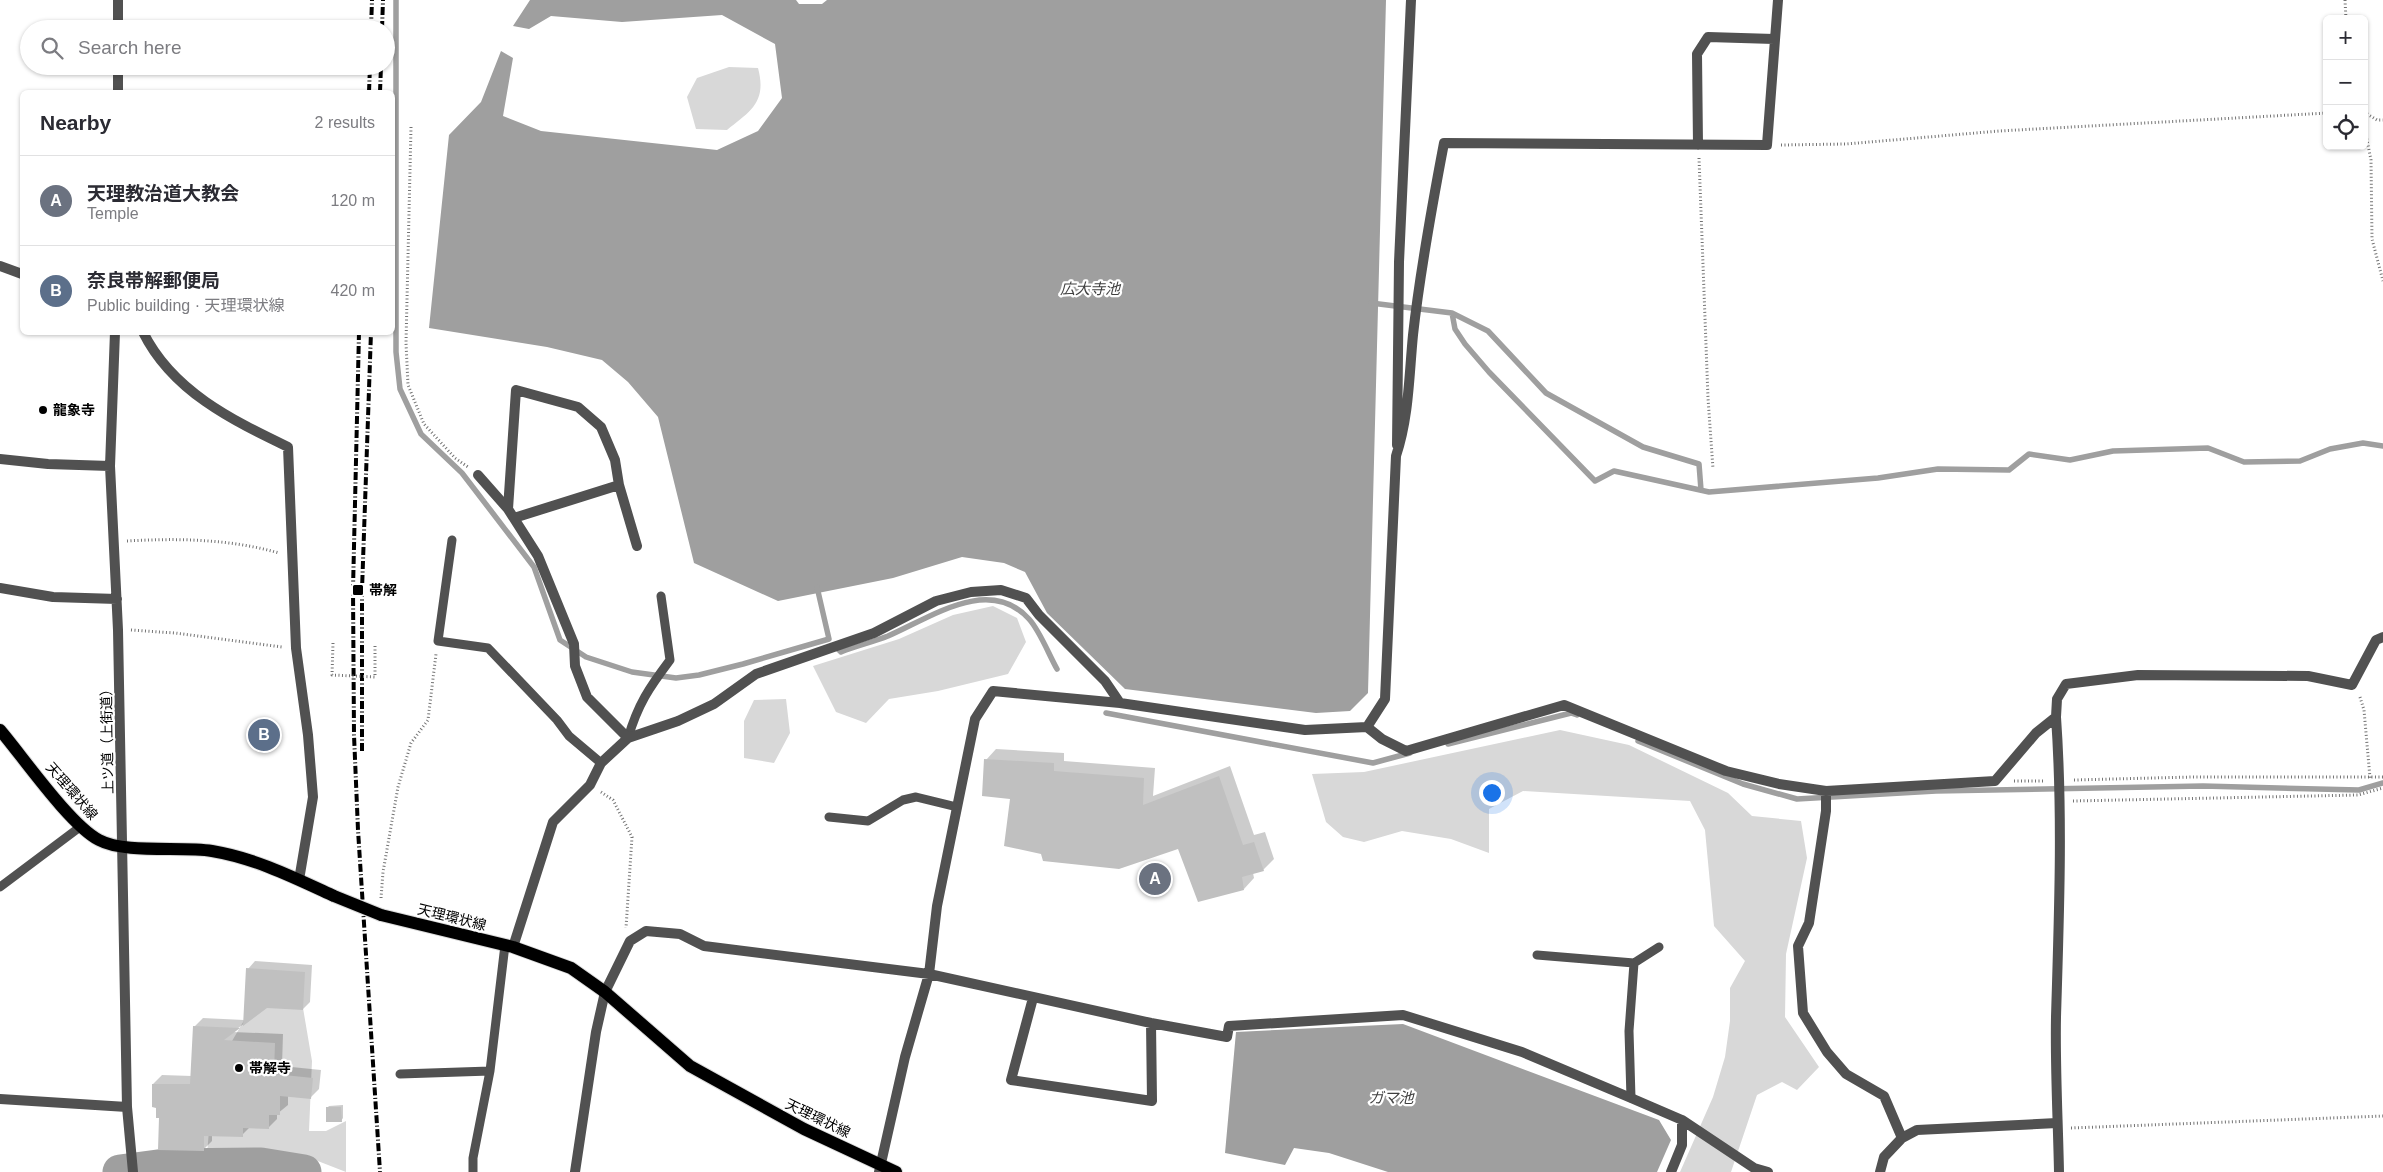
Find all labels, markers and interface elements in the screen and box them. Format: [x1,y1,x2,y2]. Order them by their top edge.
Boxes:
map controls [2323,15,2368,150]
button: + [2323,15,2368,60]
search box [20,20,395,75]
icon: search [38,34,66,62]
text: Search here [78,37,182,58]
button: − [2323,60,2368,105]
button: locate [2323,105,2368,150]
text: Nearby [40,111,111,134]
text: 2 results [315,114,375,131]
text: 天理教治道大教会 [87,183,239,204]
text: A [50,192,62,209]
text: 120 m [331,192,375,209]
text: Temple [87,205,139,222]
text: 奈良帯解郵便局 [87,270,220,291]
water label: 広大寺池 [1060,280,1122,297]
text: B [50,282,62,299]
text: 420 m [331,282,375,299]
text: Public building · 天理環状線 [87,297,284,314]
place label: 龍象寺 [53,402,95,418]
marker: 龍象寺 [37,404,49,416]
place label: 帯解 [369,582,397,598]
marker: 帯解 [351,583,365,597]
street label: 上ツ道（上街道） [98,682,116,794]
pin: B [248,716,280,754]
street label: 天理環状線 [43,759,101,823]
your location [1479,780,1505,806]
pin: A [1139,860,1171,898]
street label: 天理環状線 [416,901,488,933]
place label: 帯解寺 [249,1060,291,1076]
marker: 帯解寺 [233,1062,245,1074]
water label: ガマ池 [1368,1089,1415,1106]
street label: 天理環状線 [783,1095,853,1141]

